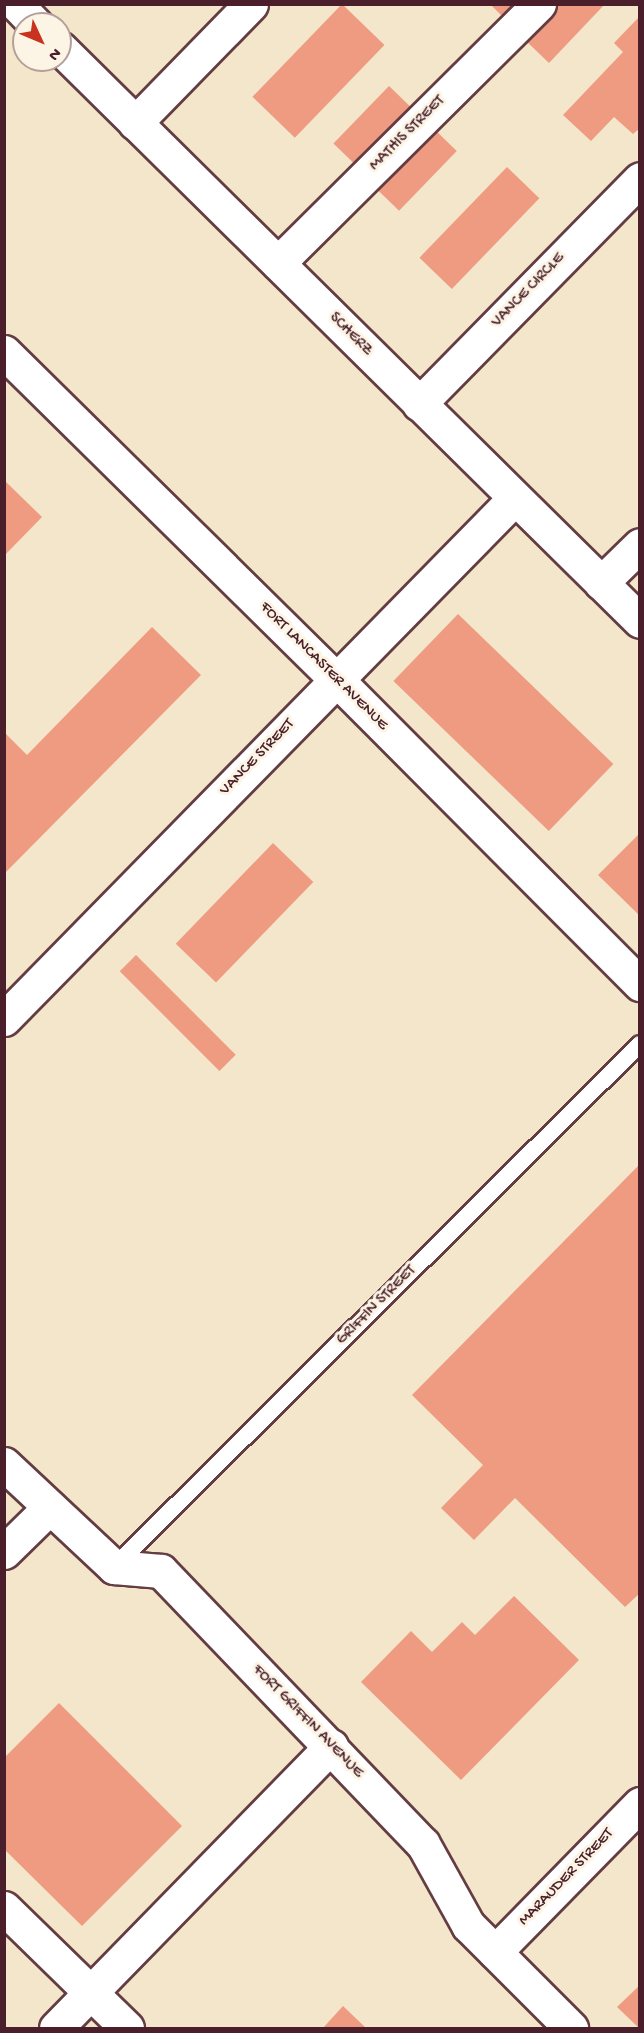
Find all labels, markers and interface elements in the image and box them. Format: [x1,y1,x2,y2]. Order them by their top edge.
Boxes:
north arrow [12,12,72,72]
text: N [43,43,64,64]
street label: MATHIS STREET [366,92,450,176]
street label: VANCE CIRCLE [489,250,569,332]
street label: SCHERZ [324,309,376,361]
street label: FORT LANCASTER AVENUE [255,599,391,735]
street label: VANCE STREET [217,716,299,800]
street label: GRIFFIN STREET [333,1262,421,1350]
street label: FORT GRIFFIN AVENUE [248,1661,366,1783]
street label: MARAUDER STREET [516,1825,618,1931]

